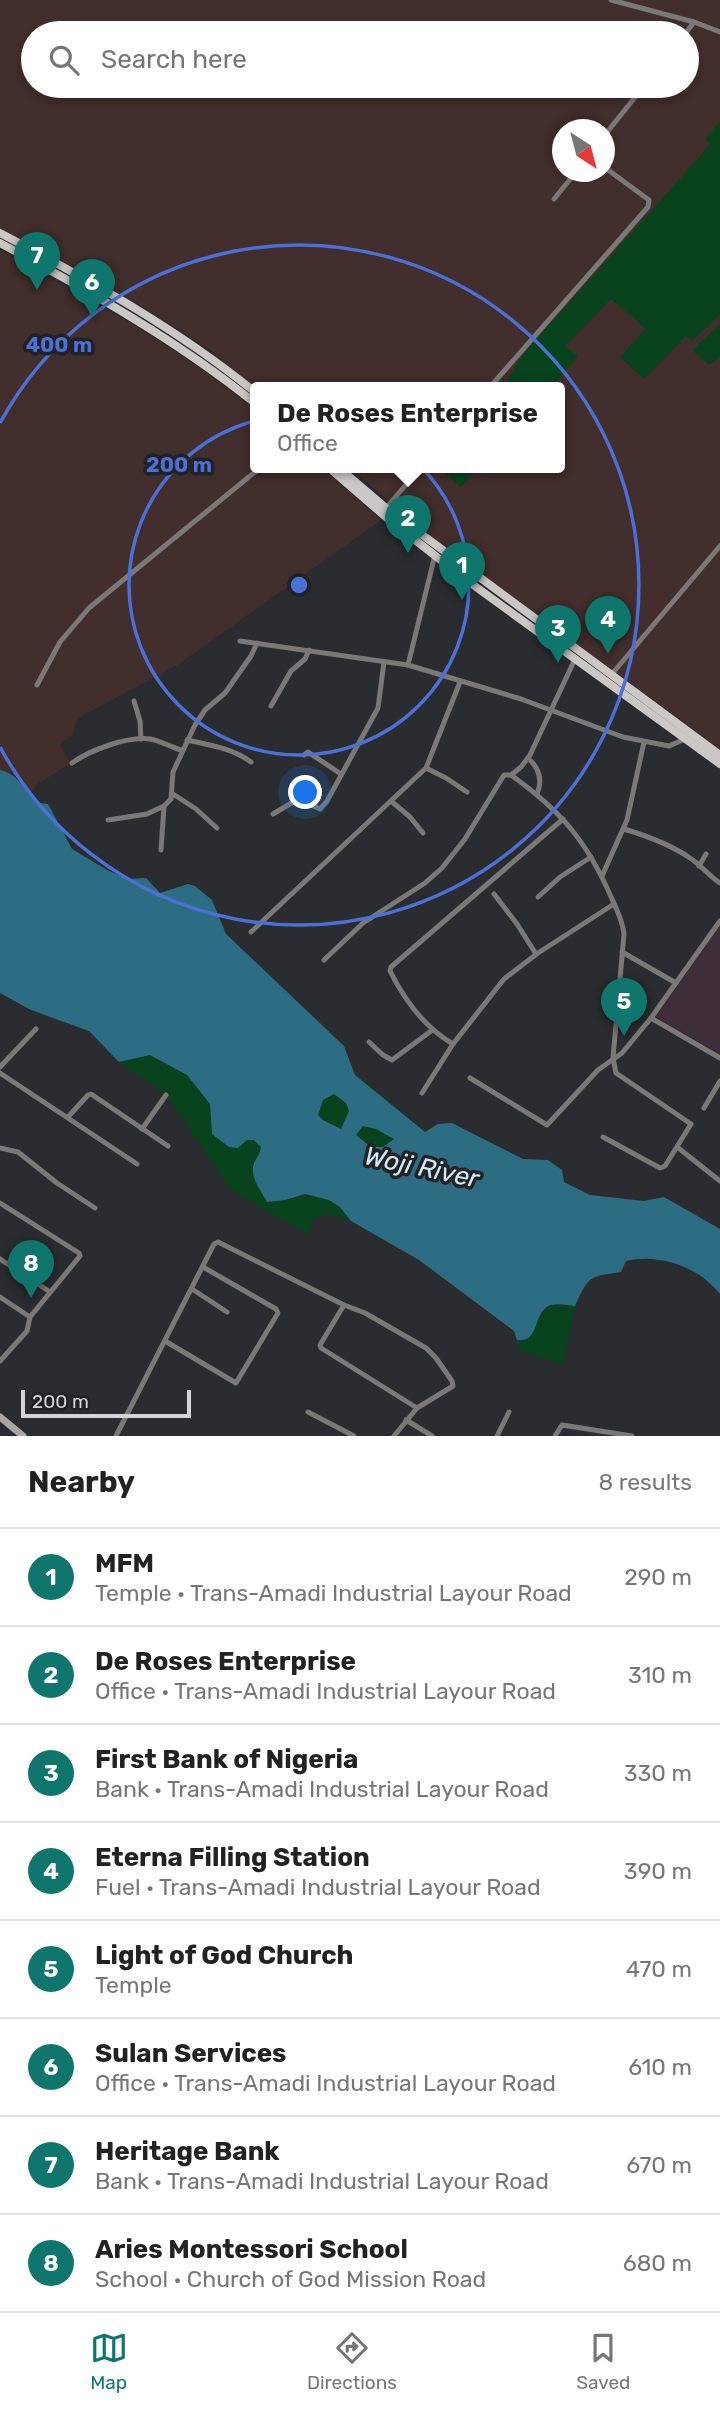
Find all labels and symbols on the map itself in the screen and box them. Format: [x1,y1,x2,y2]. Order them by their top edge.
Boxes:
north arrow [552,119,615,182]
pin: 7 [14,232,60,290]
pin: 6 [69,259,115,317]
text: 400 m [26,332,92,357]
text: 200 m [146,452,212,477]
pin: 2 [385,495,431,553]
pin: 1 [439,542,485,600]
centre of rings [287,573,311,597]
pin: 4 [585,596,631,654]
pin: 3 [535,605,581,663]
your location [288,775,322,809]
pin: 5 [601,978,647,1036]
water label: Woji River [362,1140,483,1195]
pin: 8 [8,1240,54,1298]
scale bar [21,1387,191,1419]

